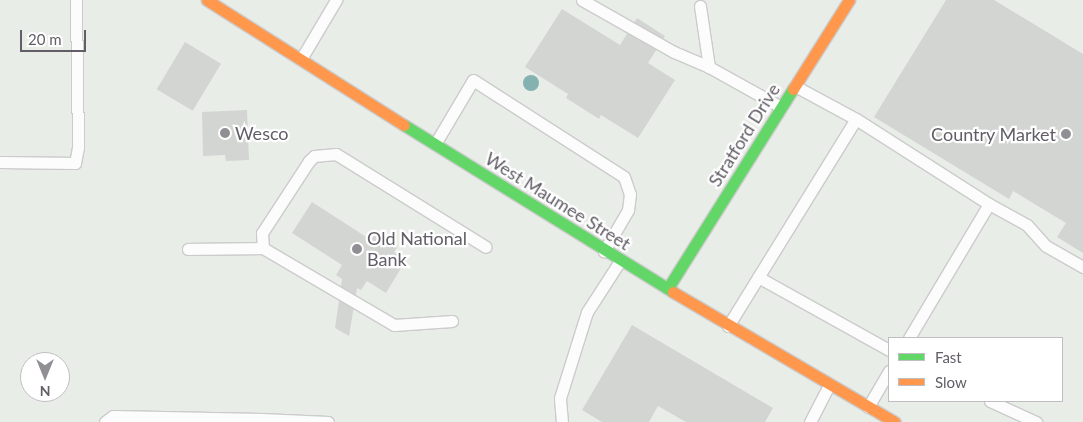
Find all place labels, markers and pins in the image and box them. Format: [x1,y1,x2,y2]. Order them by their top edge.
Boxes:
place label: Wesco [235,122,289,144]
place label: Country Market [931,123,1056,145]
marker: Wesco [219,127,231,139]
marker: Country Market [1060,128,1072,140]
place label: Old National Bank [367,228,467,270]
marker: Old National Bank [351,243,363,255]

